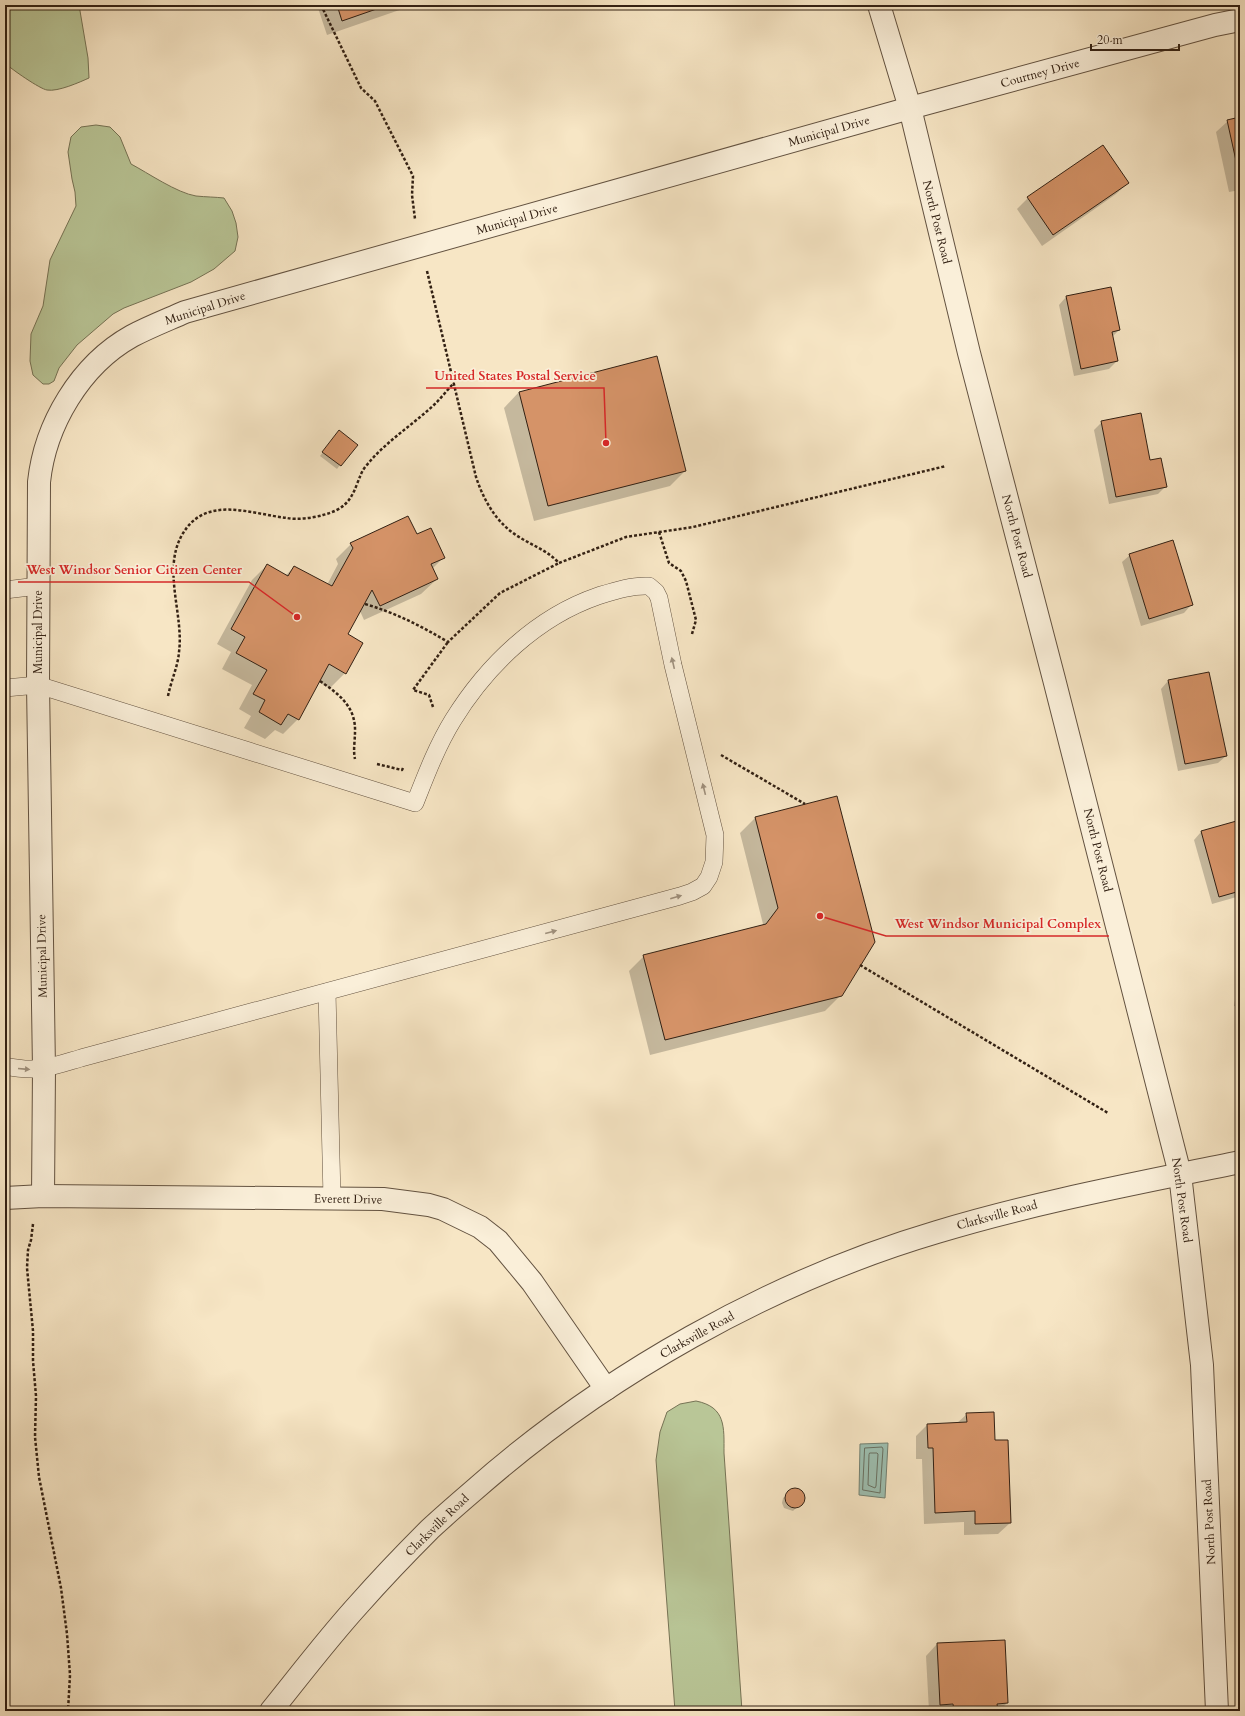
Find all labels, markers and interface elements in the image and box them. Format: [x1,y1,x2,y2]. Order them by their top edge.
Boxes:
scale bar [1091,26,1179,52]
text: 20 m [1097,32,1124,48]
street label: Courtney Drive [999,55,1081,91]
street label: Municipal Drive [787,112,871,150]
street label: North Post Road [919,178,955,266]
street label: Municipal Drive [475,200,559,238]
street label: Municipal Drive [163,287,247,329]
callout: United States Postal Service [426,363,604,388]
text: United States Postal Service [434,367,596,385]
street label: North Post Road [998,493,1036,580]
callout: West Windsor Senior Citizen Center [18,557,249,582]
text: West Windsor Senior Citizen Center [25,561,243,579]
street label: Municipal Drive [30,590,46,674]
one-way arrow [670,657,676,669]
one-way arrow [701,783,707,795]
street label: North Post Road [1080,806,1116,894]
one-way arrow [671,894,683,900]
callout: West Windsor Municipal Complex [886,911,1109,936]
street label: Municipal Drive [33,914,51,998]
text: West Windsor Municipal Complex [894,915,1101,933]
one-way arrow [545,928,557,934]
one-way arrow [18,1066,30,1072]
street label: North Post Road [1168,1156,1196,1244]
street label: Everett Drive [314,1190,382,1208]
street label: Clarksville Road [955,1196,1040,1233]
street label: Clarksville Road [657,1308,738,1362]
street label: North Post Road [1199,1478,1219,1565]
street label: Clarksville Road [402,1490,473,1560]

